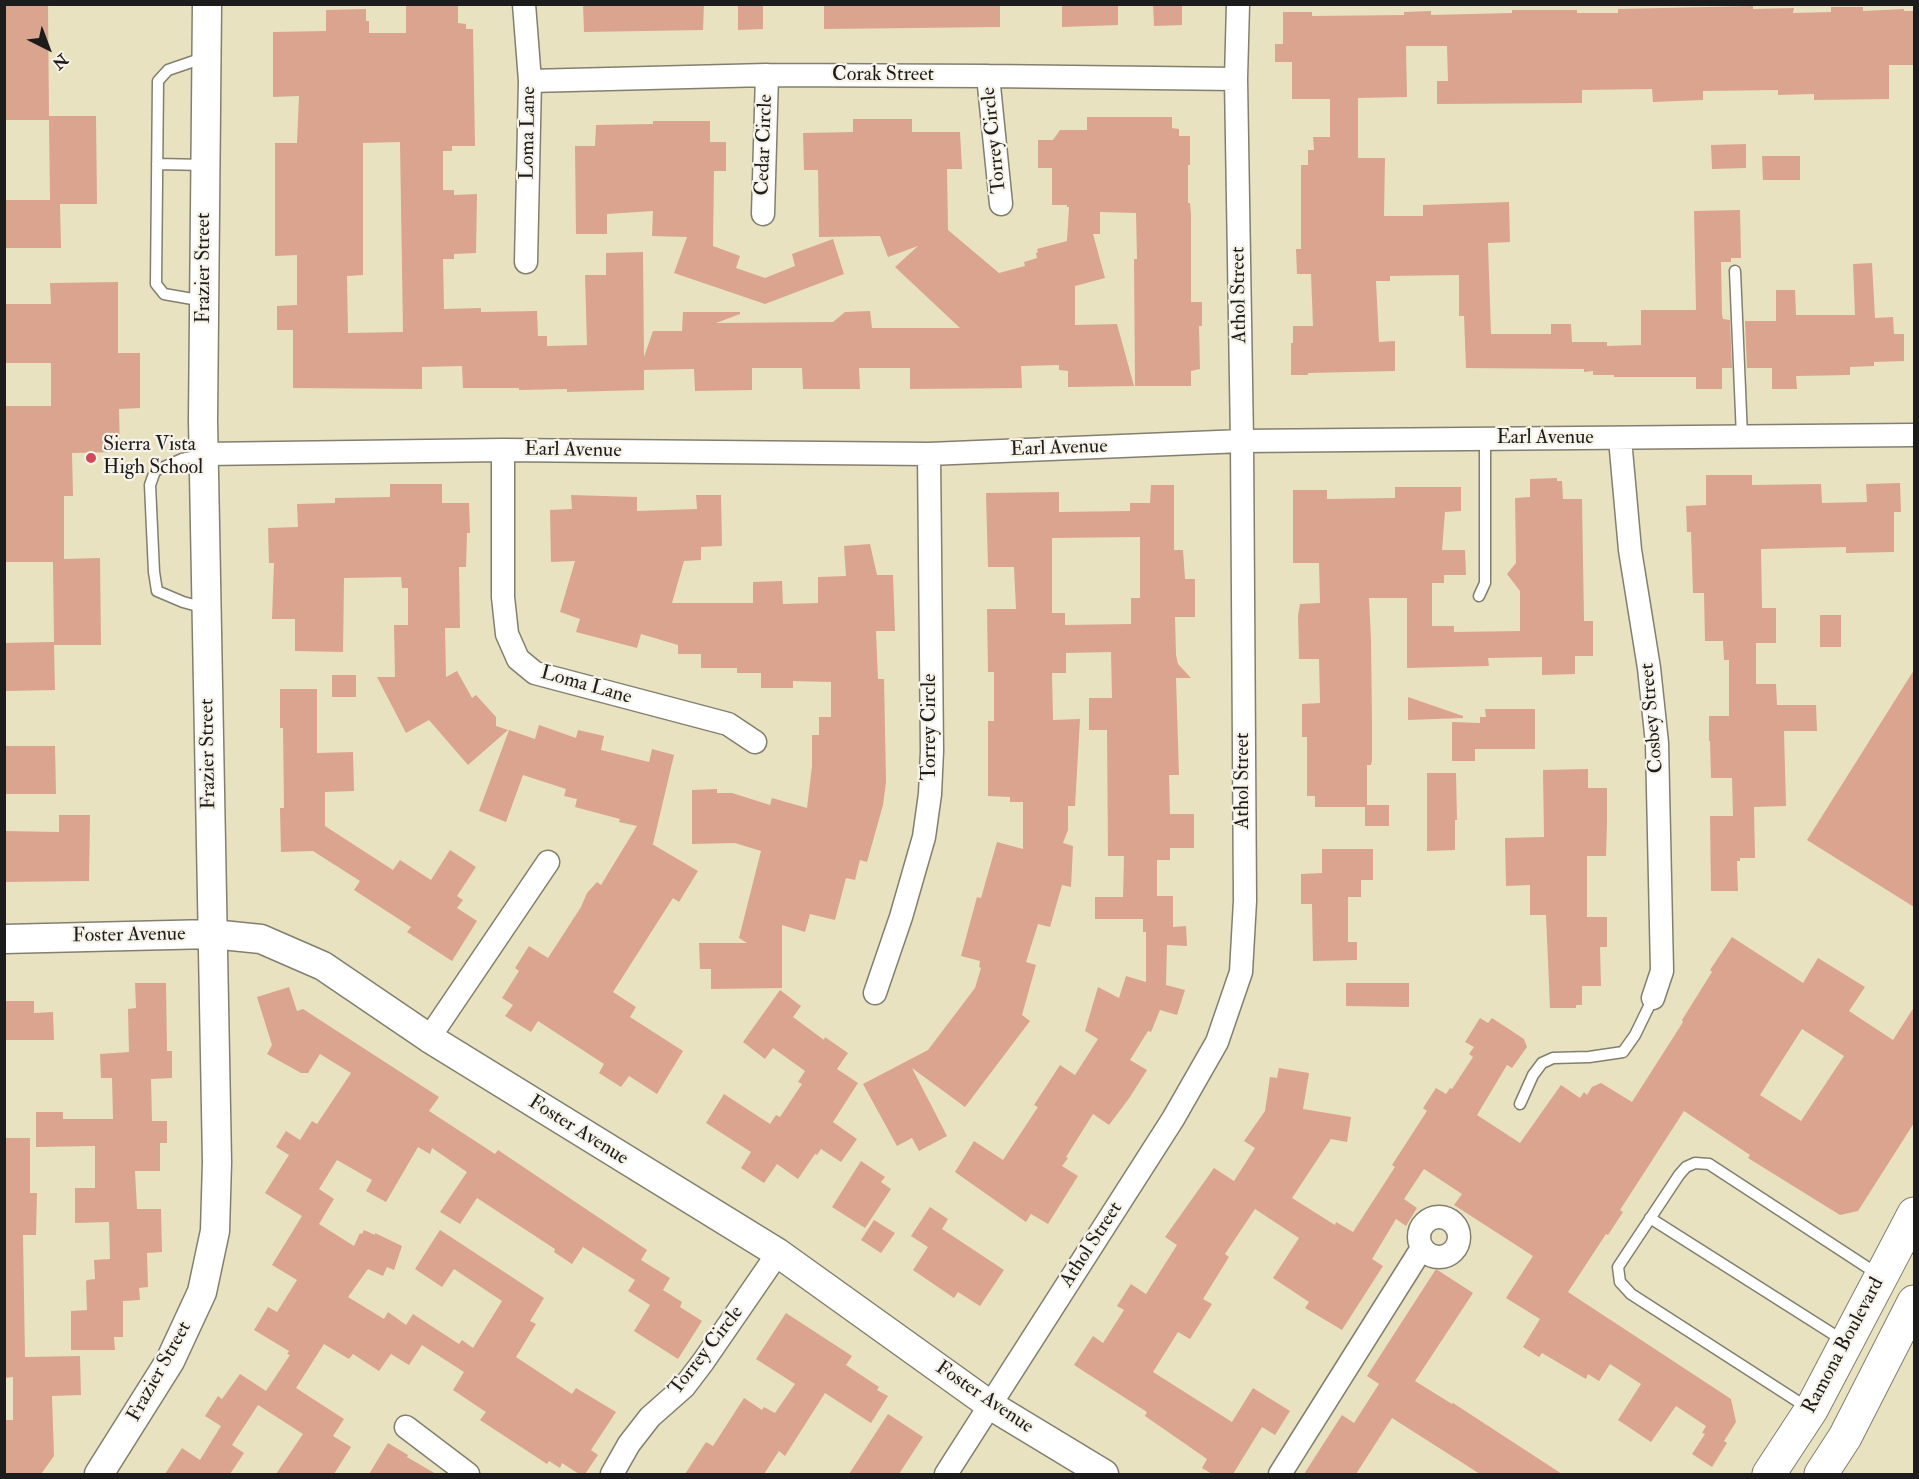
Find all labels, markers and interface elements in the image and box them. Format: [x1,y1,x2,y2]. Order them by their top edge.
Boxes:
north arrow [18,18,78,78]
text: N [48,49,72,74]
street label: Corak Street [832,64,934,88]
street label: Loma Lane [516,86,542,180]
street label: Torrey Circle [977,86,1013,194]
street label: Cedar Circle [751,94,779,196]
street label: Frazier Street [193,213,217,323]
street label: Athol Street [1227,246,1253,344]
street label: Earl Avenue [1496,427,1594,451]
place label: Sierra Vista High School [103,434,203,481]
street label: Earl Avenue [1010,435,1108,463]
street label: Earl Avenue [524,438,622,464]
marker: Sierra Vista High School [84,451,98,465]
street label: Loma Lane [538,662,634,710]
street label: Cosbey Street [1636,662,1670,774]
street label: Torrey Circle [919,674,943,780]
street label: Frazier Street [196,698,222,810]
street label: Athol Street [1232,733,1256,829]
street label: Foster Avenue [72,923,186,949]
street label: Foster Avenue [524,1091,632,1171]
street label: Athol Street [1056,1198,1128,1292]
street label: Ramona Boulevard [1798,1274,1890,1418]
street label: Torrey Circle [665,1302,749,1400]
street label: Frazier Street [123,1318,197,1426]
street label: Foster Avenue [930,1356,1038,1440]

